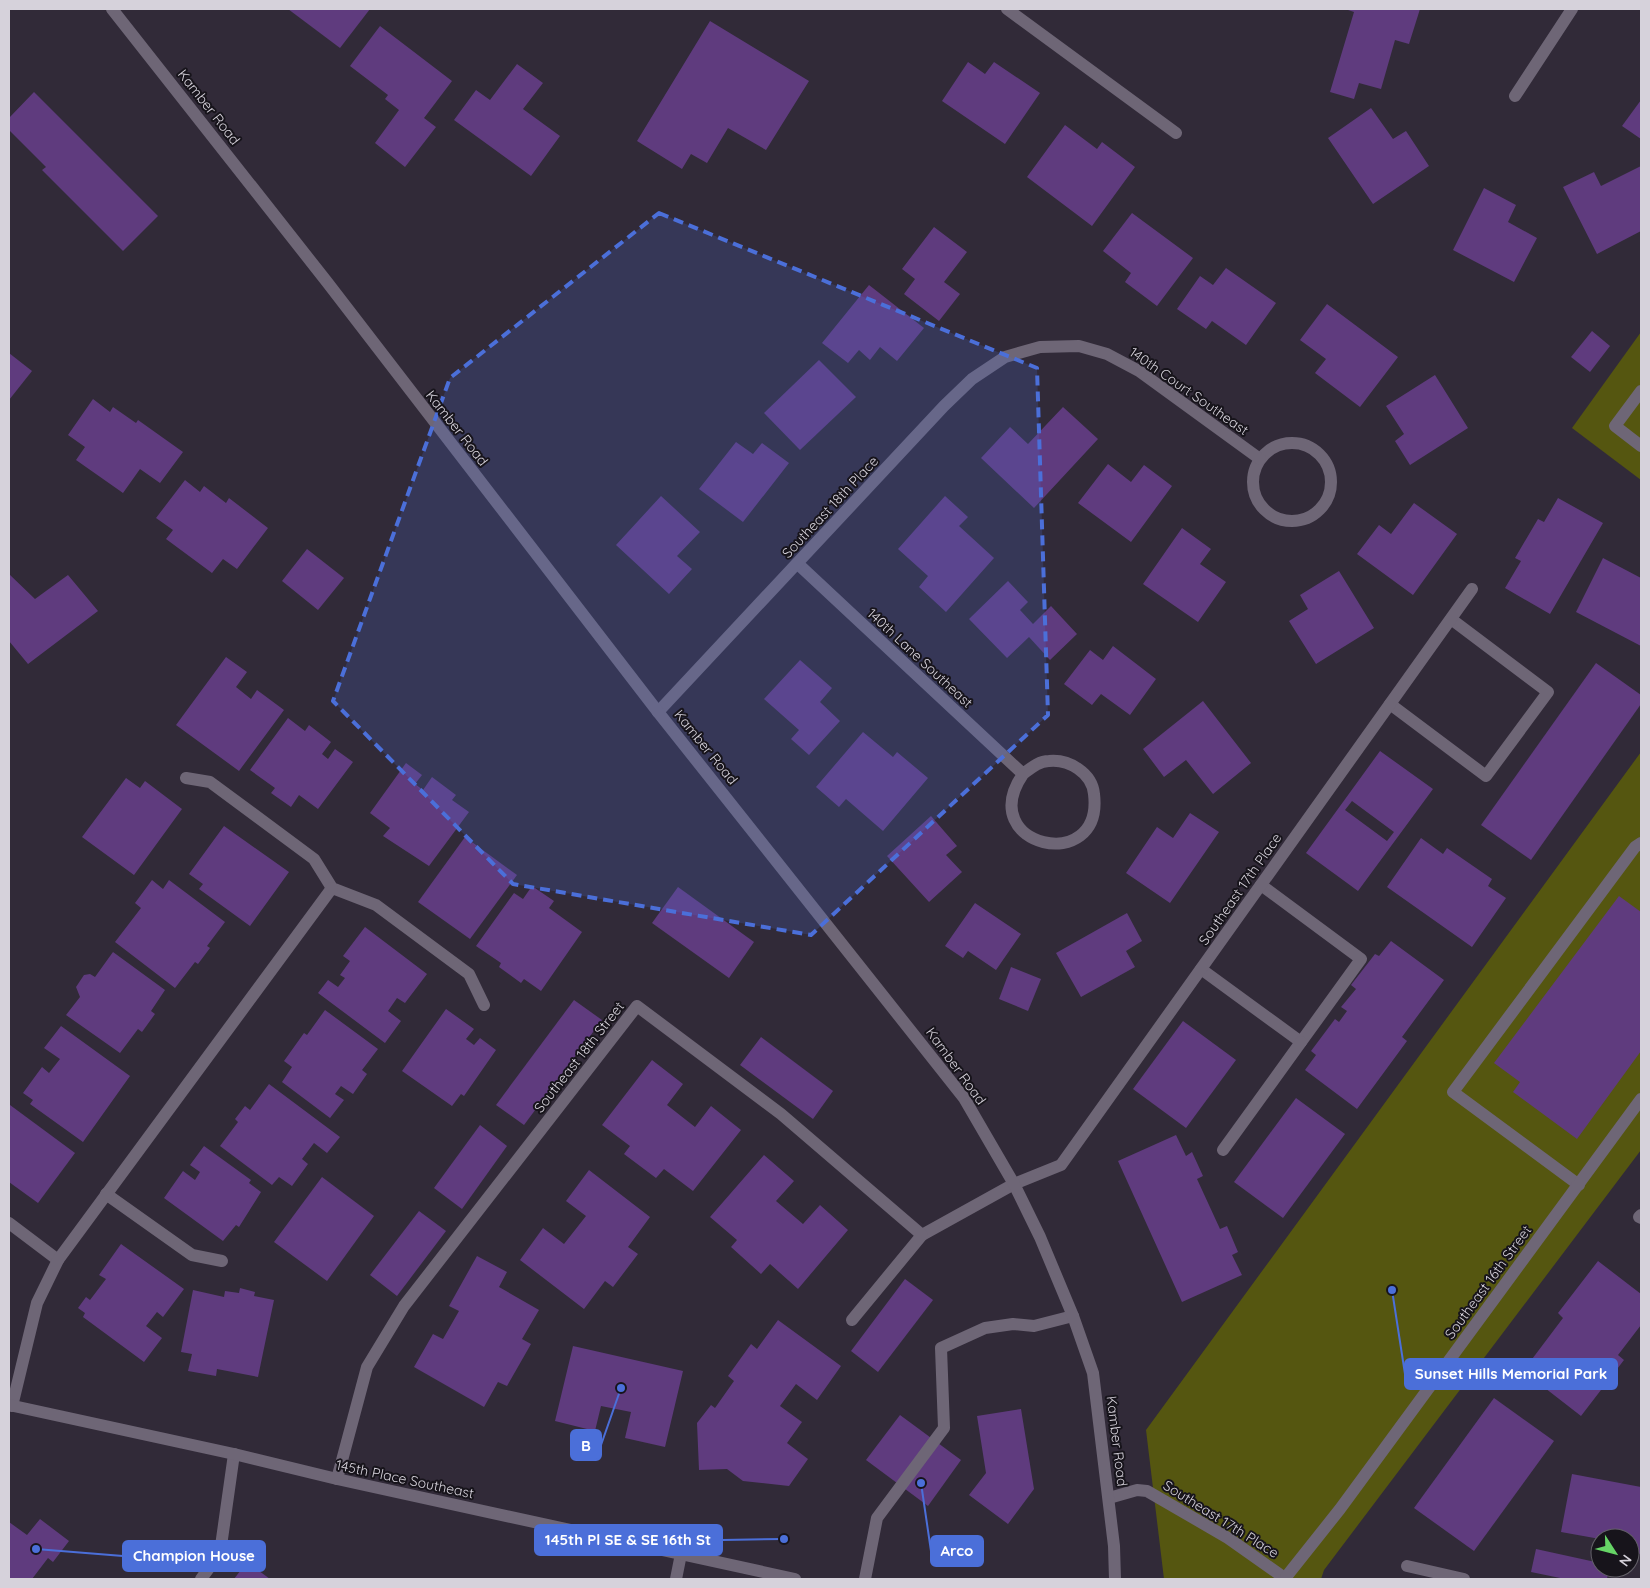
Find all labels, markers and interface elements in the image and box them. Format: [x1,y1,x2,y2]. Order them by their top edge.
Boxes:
street label: Kamber Road [174,66,244,148]
street label: 140th Court Southeast [1126,343,1252,439]
street label: Kamber Road [422,387,492,469]
street label: Southeast 18th Place [778,452,882,562]
street label: 140th Lane Southeast [864,604,977,712]
street label: Kamber Road [670,706,742,788]
street label: Southeast 17th Place [1195,829,1285,949]
street label: Southeast 18th Street [530,998,628,1116]
street label: Kamber Road [922,1024,990,1108]
street label: Southeast 16th Street [1441,1221,1535,1342]
callout: Sunset Hills Memorial Park [1405,1359,1617,1389]
text: Sunset Hills Memorial Park [1415,1364,1607,1383]
street label: Kamber Road [1103,1395,1131,1487]
callout: B [571,1430,601,1460]
text: B [581,1436,591,1455]
street label: 145th Place Southeast [334,1456,476,1502]
street label: Southeast 17th Place [1160,1476,1282,1562]
callout: 145th Pl SE & SE 16th St [535,1525,722,1555]
north arrow [1590,1528,1640,1578]
text: 145th Pl SE & SE 16th St [545,1530,711,1549]
callout: Arco [931,1536,983,1566]
callout: Champion House [123,1541,265,1571]
text: Arco [941,1541,973,1560]
text: Champion House [133,1546,255,1565]
text: N [1615,1551,1636,1570]

